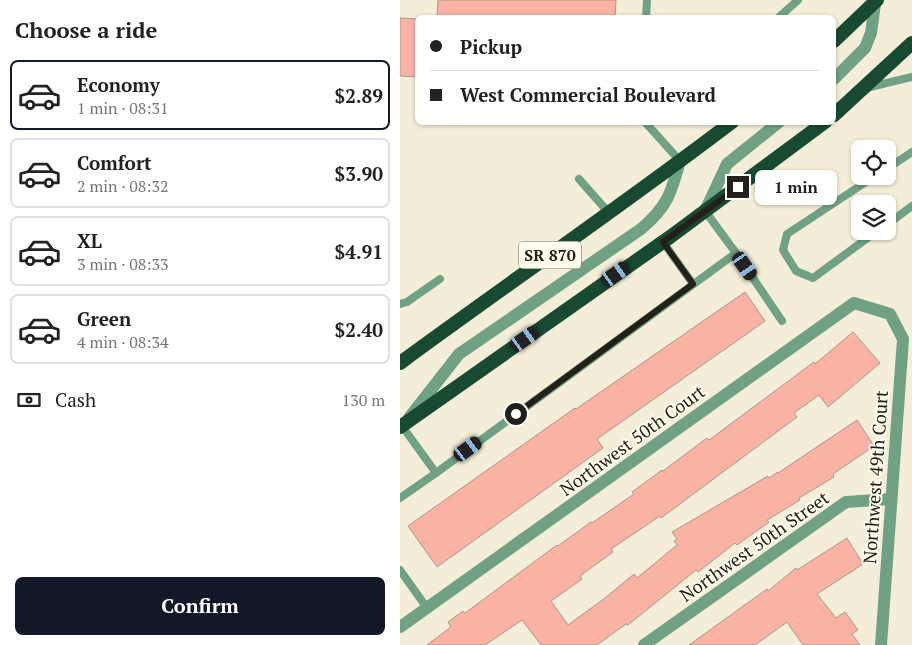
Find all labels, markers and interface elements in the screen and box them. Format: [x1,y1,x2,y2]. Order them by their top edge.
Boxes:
text: Choose a ride [15,15,157,44]
text: Pickup [460,34,522,59]
text: Economy [77,72,160,97]
icon: car [17,73,62,118]
text: West Commercial Boulevard [460,82,716,107]
text: $2.89 [334,83,383,108]
text: 1 min · 08:31 [77,97,169,119]
map controls [851,140,896,240]
button: locate [851,140,896,185]
text: Comfort [77,150,152,175]
icon: car [17,151,62,196]
text: $3.90 [334,161,383,186]
callout: 1 min [756,170,838,204]
text: 2 min · 08:32 [77,175,169,197]
route end [727,176,749,198]
text: 1 min [774,176,818,198]
button: layers [851,195,896,240]
text: XL [77,228,102,253]
icon: car [17,229,62,274]
text: $4.91 [334,239,383,264]
road number: SR 870 [519,242,581,268]
car [730,249,759,283]
text: 3 min · 08:33 [77,253,169,275]
car [599,259,632,289]
text: Green [77,306,131,331]
icon: car [17,307,62,352]
text: $2.40 [334,317,383,342]
car [508,324,541,354]
text: 4 min · 08:34 [77,331,169,353]
street label: Northwest 50th Court [555,379,710,501]
icon: cash [15,386,43,414]
text: Cash [55,387,96,412]
text: 130 m [342,389,385,411]
street label: Northwest 49th Court [857,389,893,565]
route start [505,403,527,425]
car [451,434,484,464]
street label: Northwest 50th Street [675,485,834,607]
button: Confirm [15,577,385,635]

